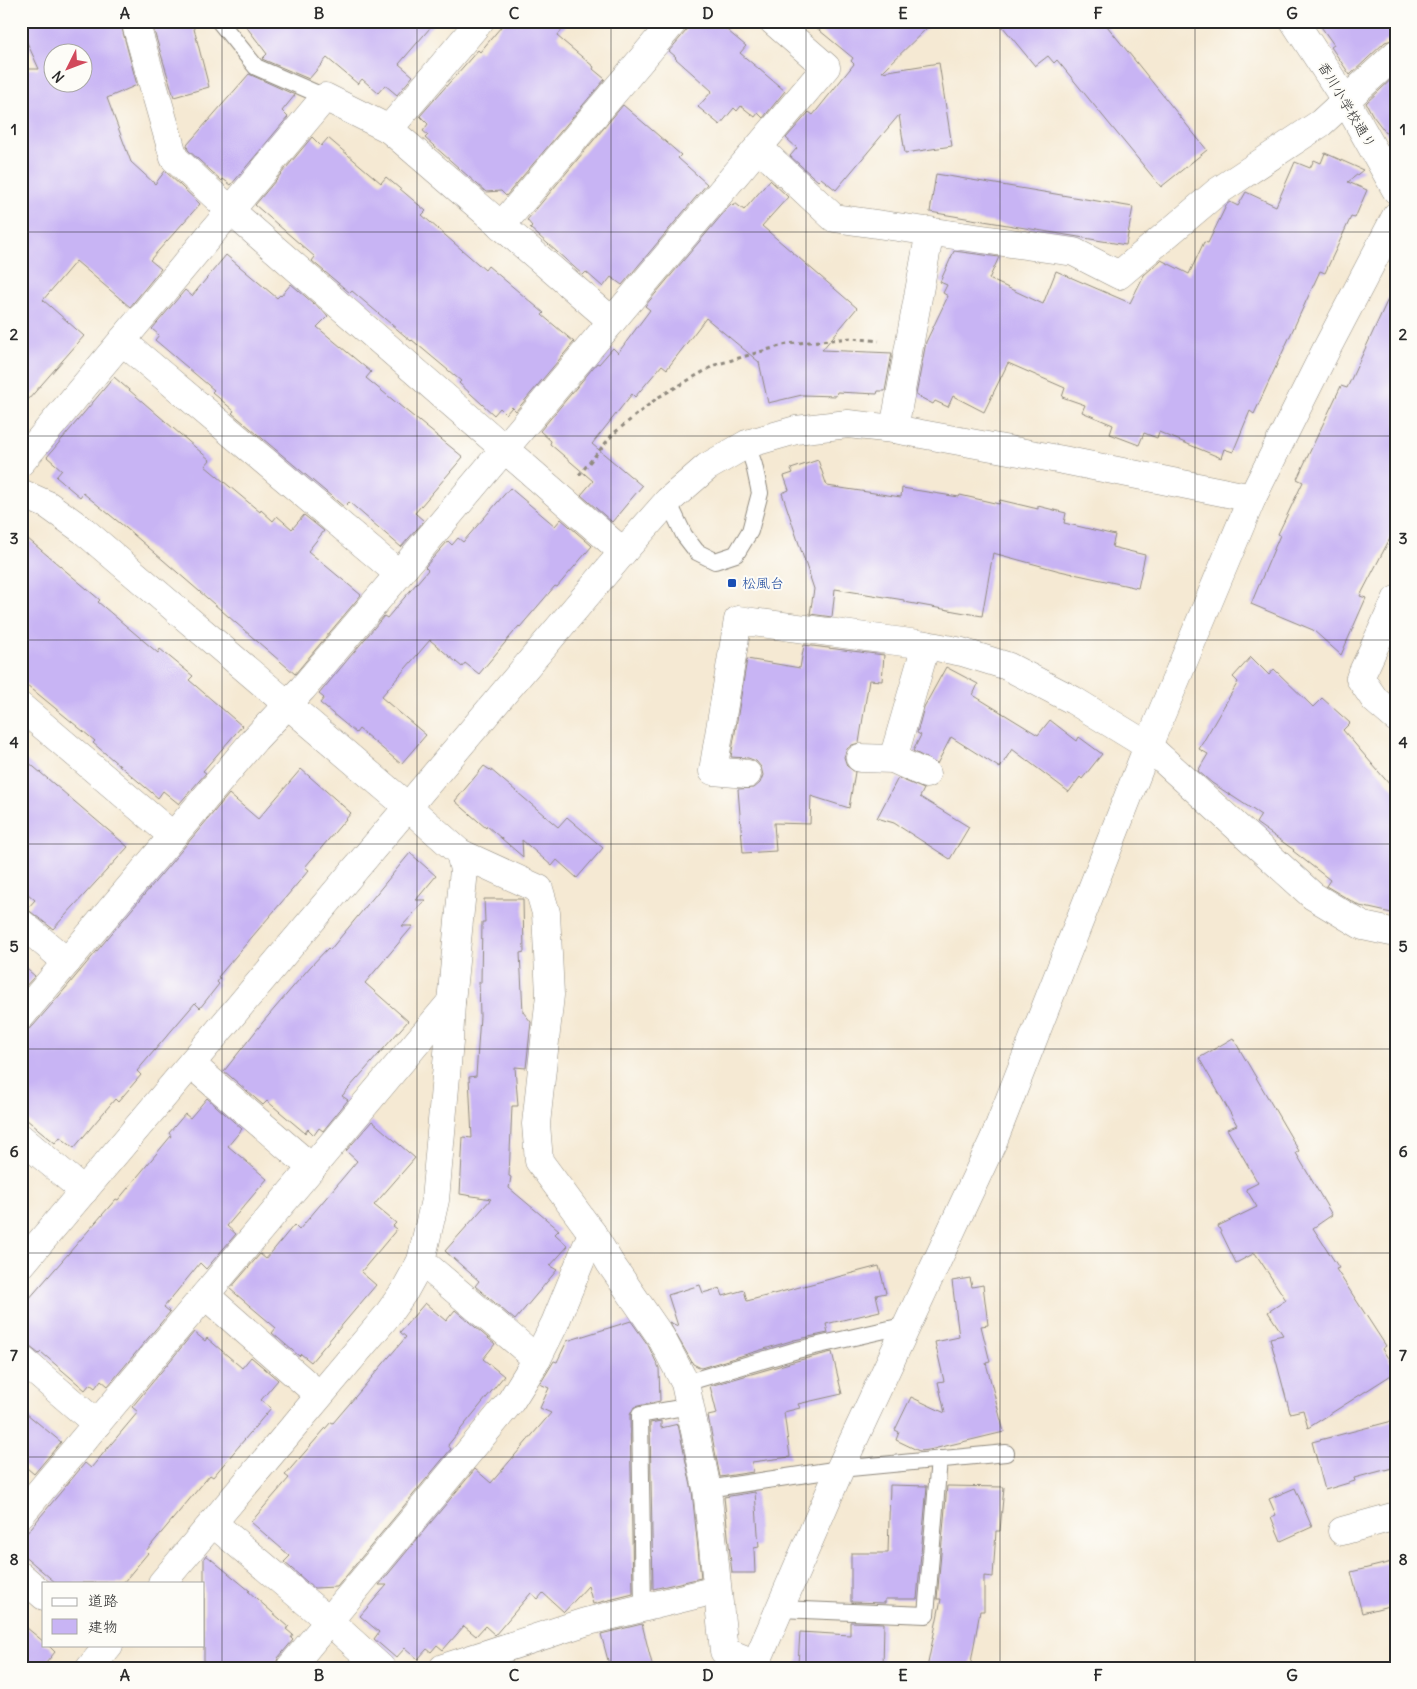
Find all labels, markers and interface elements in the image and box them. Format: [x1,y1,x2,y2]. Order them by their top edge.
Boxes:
text: A [120,3,130,23]
text: B [314,3,325,23]
text: C [509,3,520,23]
text: D [702,3,714,23]
text: E [898,3,908,23]
text: F [1093,3,1103,23]
text: G [1286,3,1298,23]
north arrow [42,42,92,92]
street label: 香川小学校通り [1314,58,1380,152]
text: N [48,67,68,86]
text: 1 [11,119,17,139]
text: 1 [1400,119,1406,139]
text: 2 [10,324,19,344]
text: 2 [1399,324,1408,344]
text: 3 [9,528,19,548]
text: 3 [1398,528,1408,548]
place label: 松風台 [742,574,784,592]
marker: 松風台 [726,577,738,589]
text: 4 [9,732,19,752]
text: 4 [1398,732,1408,752]
text: 5 [9,936,19,956]
text: 5 [1398,936,1408,956]
text: 6 [9,1141,19,1161]
text: 6 [1398,1141,1408,1161]
text: 7 [10,1345,18,1365]
text: 7 [1399,1345,1407,1365]
text: 8 [9,1549,19,1569]
text: 8 [1398,1549,1408,1569]
legend [42,1582,205,1646]
text: 道路 [88,1591,118,1610]
text: 建物 [88,1617,118,1636]
text: A [120,1665,130,1685]
text: B [314,1665,325,1685]
text: C [509,1665,520,1685]
text: D [702,1665,714,1685]
text: E [898,1665,908,1685]
text: F [1093,1665,1103,1685]
text: G [1286,1665,1298,1685]

